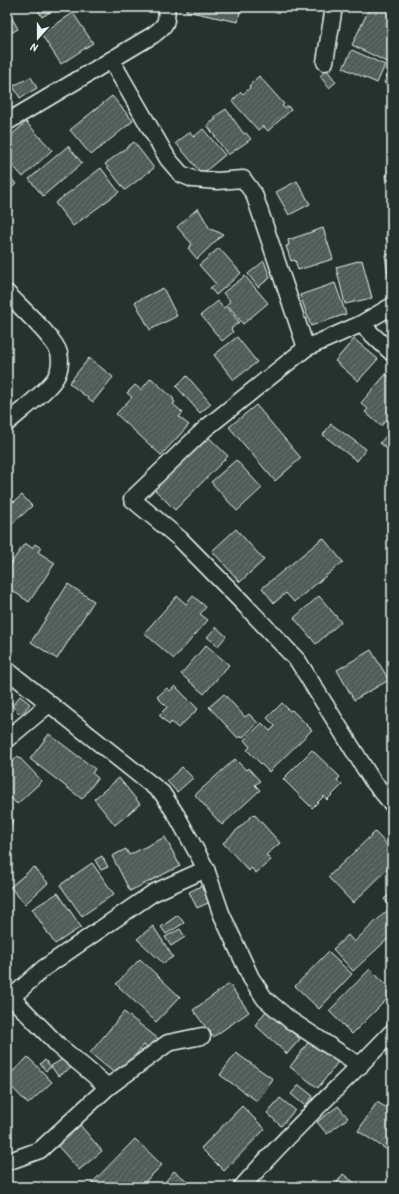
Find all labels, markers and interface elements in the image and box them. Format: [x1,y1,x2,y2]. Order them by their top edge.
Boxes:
north arrow [18,18,58,58]
text: N [28,37,41,56]

